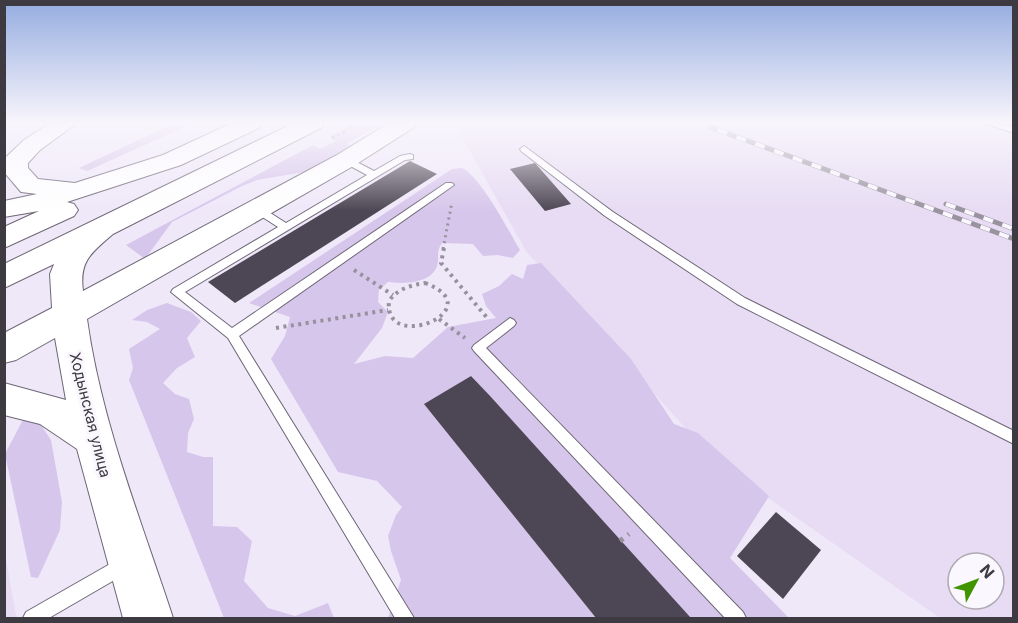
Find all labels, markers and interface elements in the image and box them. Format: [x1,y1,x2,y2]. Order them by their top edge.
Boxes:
street label: Ходынская улица [66,350,115,479]
north arrow [946,551,1006,611]
text: N [976,560,999,582]

